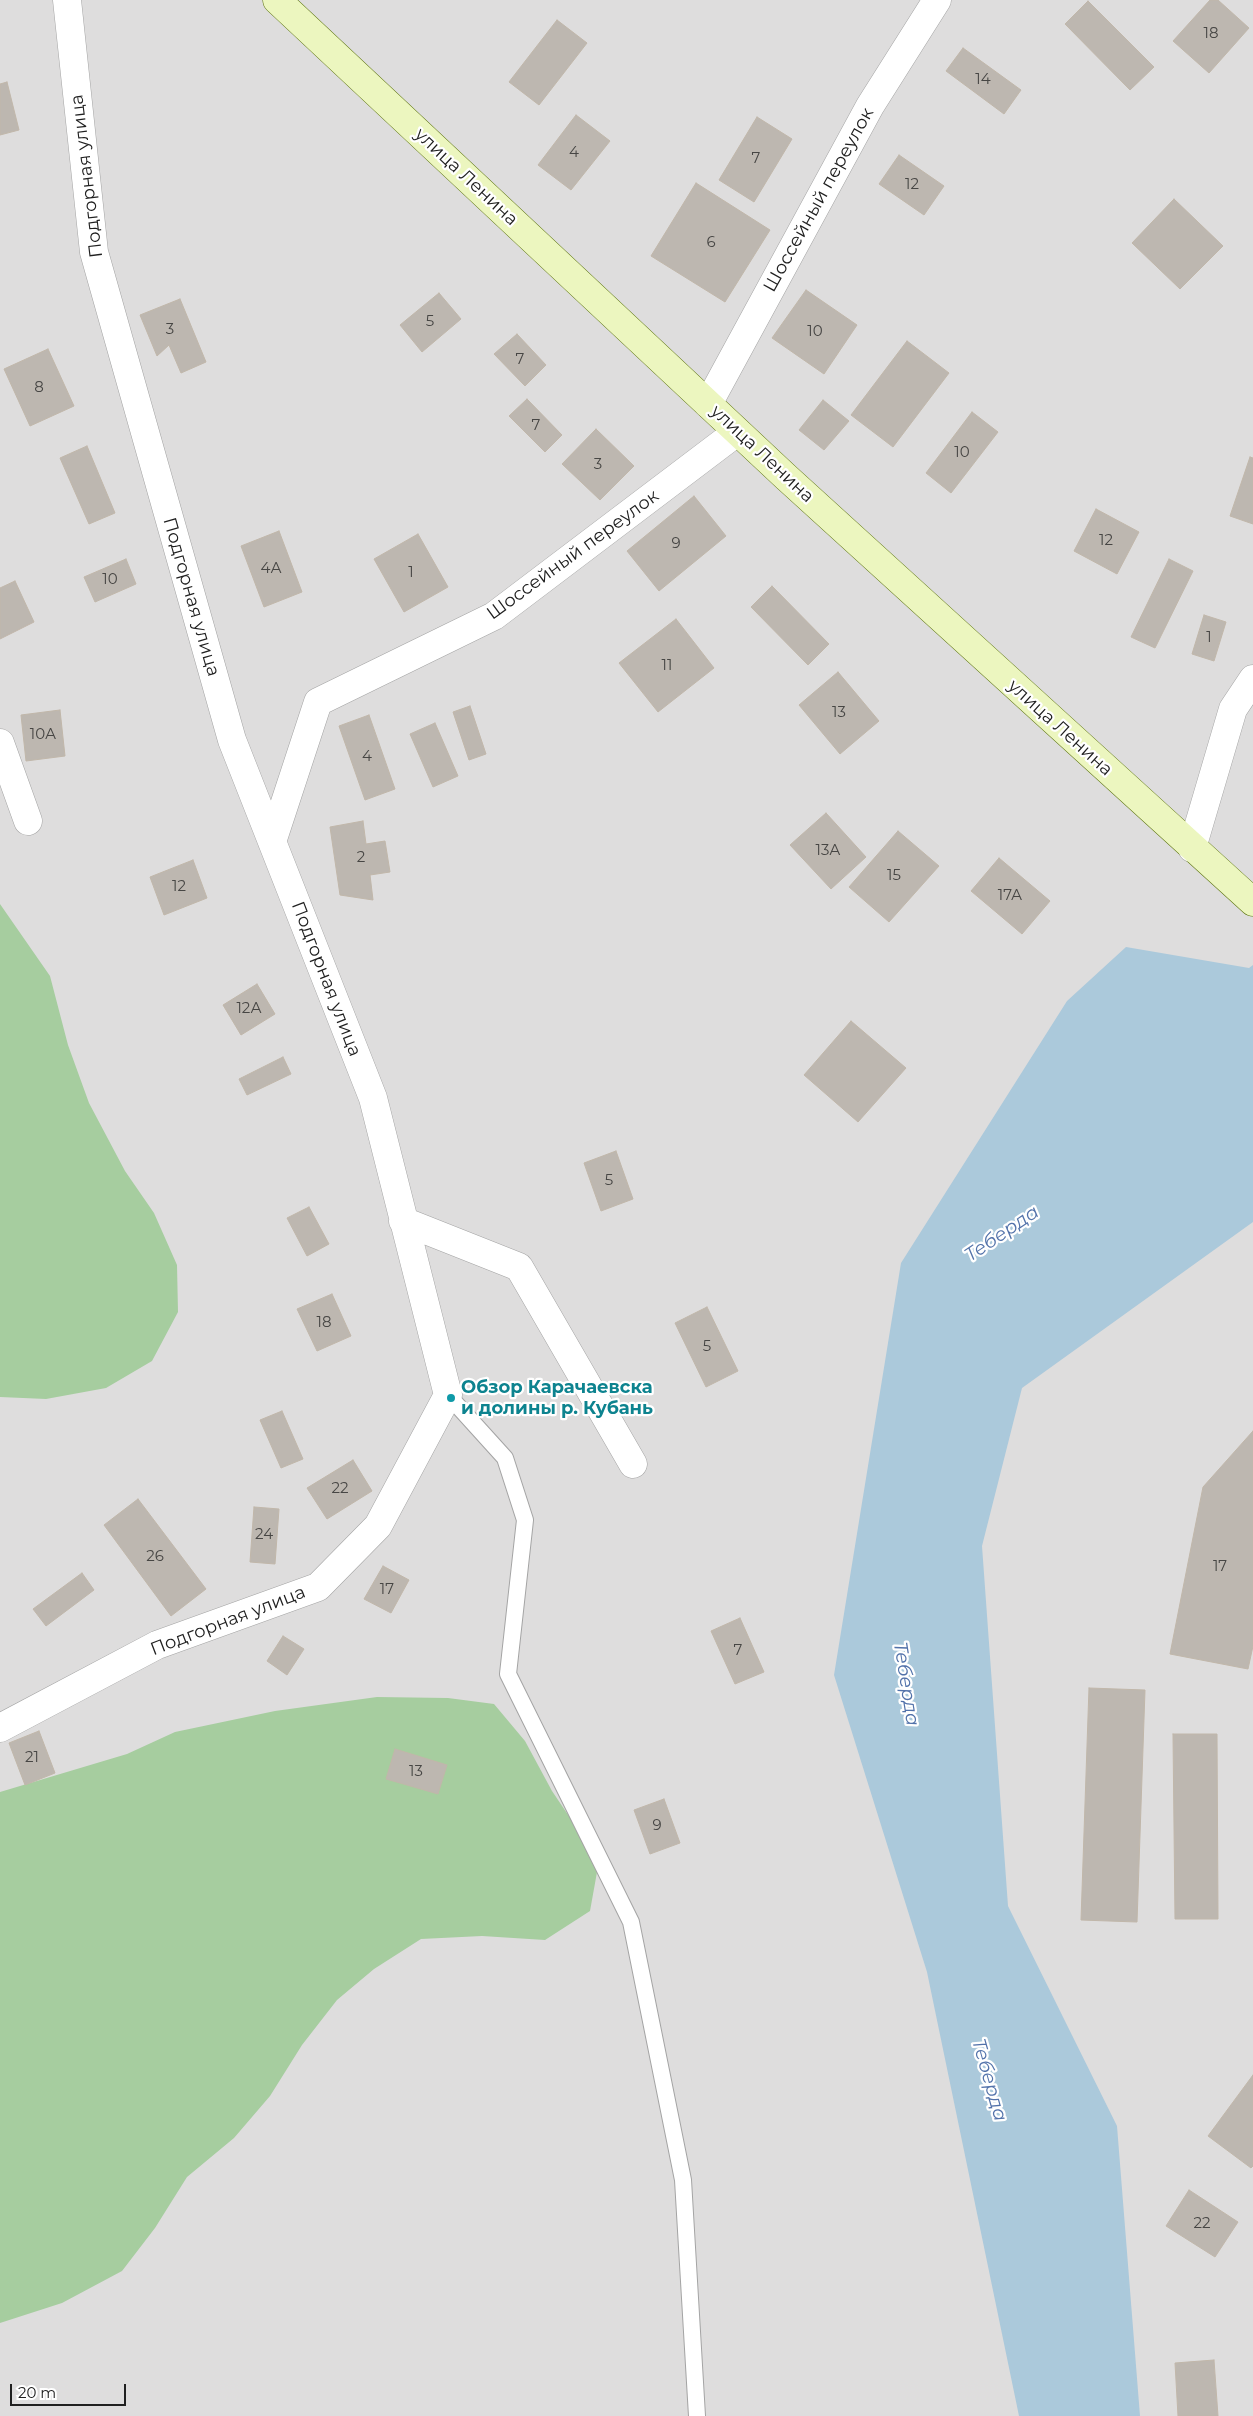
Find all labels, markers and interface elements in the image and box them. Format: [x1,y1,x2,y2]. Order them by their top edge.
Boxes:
house number: 18 [1204,25,1218,43]
house number: 14 [975,71,991,89]
street label: Подгорная улица [66,93,108,259]
street label: Шоссейный переулок [759,104,879,296]
street label: улица Ленина [410,124,522,230]
house number: 4 [569,144,579,162]
house number: 7 [752,150,760,168]
house number: 12 [905,176,919,194]
house number: 6 [706,234,716,252]
house number: 5 [426,313,434,331]
house number: 3 [166,321,174,339]
house number: 10 [807,323,823,341]
house number: 7 [516,351,524,369]
house number: 8 [34,379,44,397]
street label: улица Ленина [706,401,818,507]
house number: 7 [532,417,540,435]
house number: 10 [954,444,970,462]
house number: 3 [594,456,602,474]
street label: Шоссейный переулок [483,485,663,625]
street label: Подгорная улица [158,515,224,679]
house number: 12 [1099,532,1113,550]
house number: 9 [671,535,681,553]
house number: 4А [260,560,282,578]
house number: 1 [408,564,414,582]
house number: 10 [102,571,118,589]
house number: 1 [1206,629,1212,647]
house number: 11 [662,657,672,675]
street label: улица Ленина [1003,675,1117,781]
house number: 13 [832,704,846,722]
house number: 10А [30,726,56,744]
house number: 4 [362,748,372,766]
house number: 13А [815,842,841,860]
house number: 2 [357,849,365,867]
house number: 15 [887,867,901,885]
house number: 12 [172,878,186,896]
house number: 17А [998,887,1022,905]
street label: Подгорная улица [286,898,366,1060]
house number: 12А [236,1000,262,1018]
house number: 5 [605,1172,613,1190]
water label: Теберда [960,1201,1044,1267]
house number: 18 [317,1314,331,1332]
house number: 5 [703,1338,711,1356]
place label: Обзор Карачаевска и долины р. Кубань [461,1377,653,1420]
marker: Обзор Карачаевска и долины р. Кубань [445,1392,457,1404]
house number: 22 [331,1480,349,1498]
house number: 24 [255,1526,273,1544]
house number: 26 [146,1548,164,1566]
house number: 17 [1213,1558,1227,1576]
street label: Подгорная улица [147,1581,309,1661]
house number: 17 [380,1581,394,1599]
water label: Теберда [888,1640,924,1728]
house number: 7 [734,1642,742,1660]
house number: 21 [25,1749,39,1767]
house number: 13 [409,1763,423,1781]
house number: 9 [652,1817,662,1835]
water label: Теберда [966,2036,1012,2124]
house number: 22 [1193,2215,1211,2233]
scale bar [12,2374,129,2406]
text: 20 m [18,2383,56,2402]

